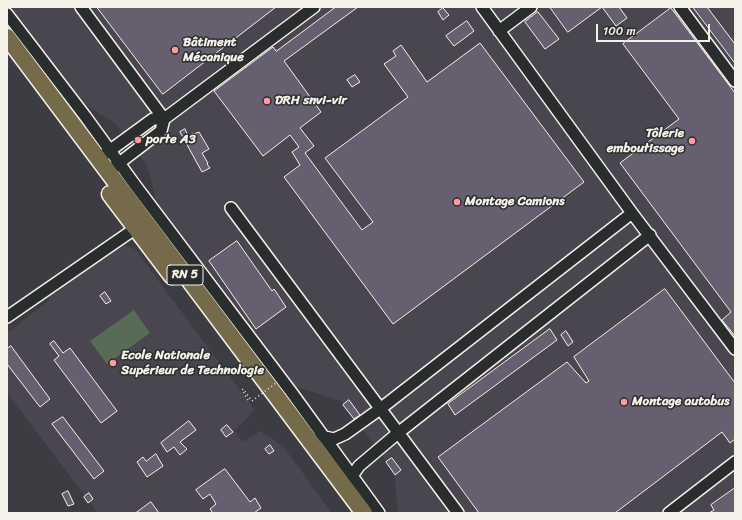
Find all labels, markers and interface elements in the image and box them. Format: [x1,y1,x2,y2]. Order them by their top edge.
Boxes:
scale bar [598,16,712,42]
text: 100 m [603,20,636,42]
place label: Bâtiment Mécanique [183,35,244,66]
marker: Bâtiment Mécanique [170,45,180,55]
place label: DRH snvi-vir [275,93,347,109]
marker: DRH snvi-vir [262,96,272,106]
place label: Tôlerie emboutissage [607,126,684,157]
place label: porte A3 [146,132,196,148]
marker: porte A3 [133,135,143,145]
marker: Tôlerie emboutissage [687,136,697,146]
place label: Montage Camions [465,194,565,210]
marker: Montage Camions [452,197,462,207]
road number: RN 5 [167,265,203,285]
place label: Ecole Nationale Supérieur de Technologie [121,348,264,379]
marker: Ecole Nationale Supérieur de Technologie [108,358,118,368]
place label: Montage autobus [632,394,729,410]
marker: Montage autobus [619,397,629,407]

